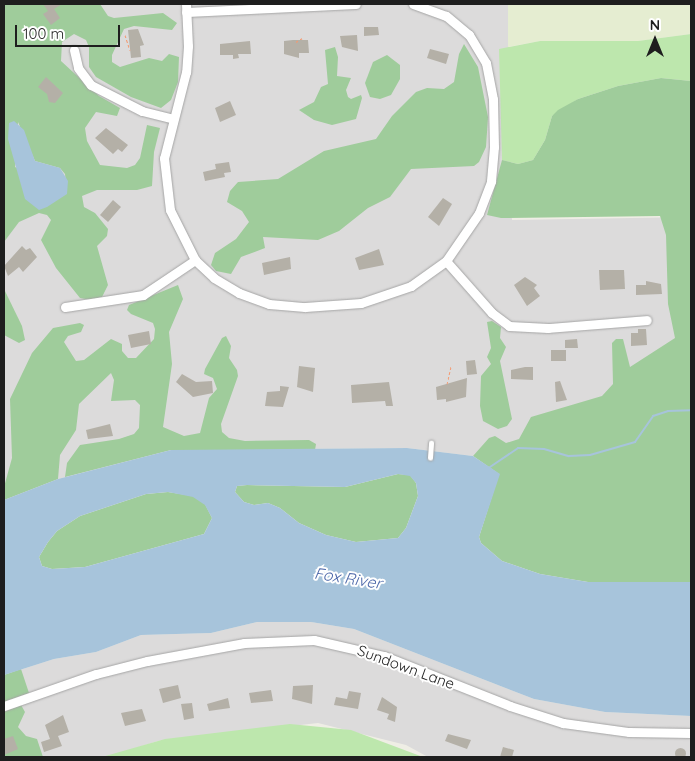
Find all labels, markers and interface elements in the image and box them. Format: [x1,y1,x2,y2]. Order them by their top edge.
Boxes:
scale bar [18,15,122,47]
north arrow [630,15,680,65]
text: N [650,16,660,34]
text: 100 m [23,24,64,43]
water label: Fox River [313,563,383,593]
street label: Sundown Lane [355,641,457,693]

